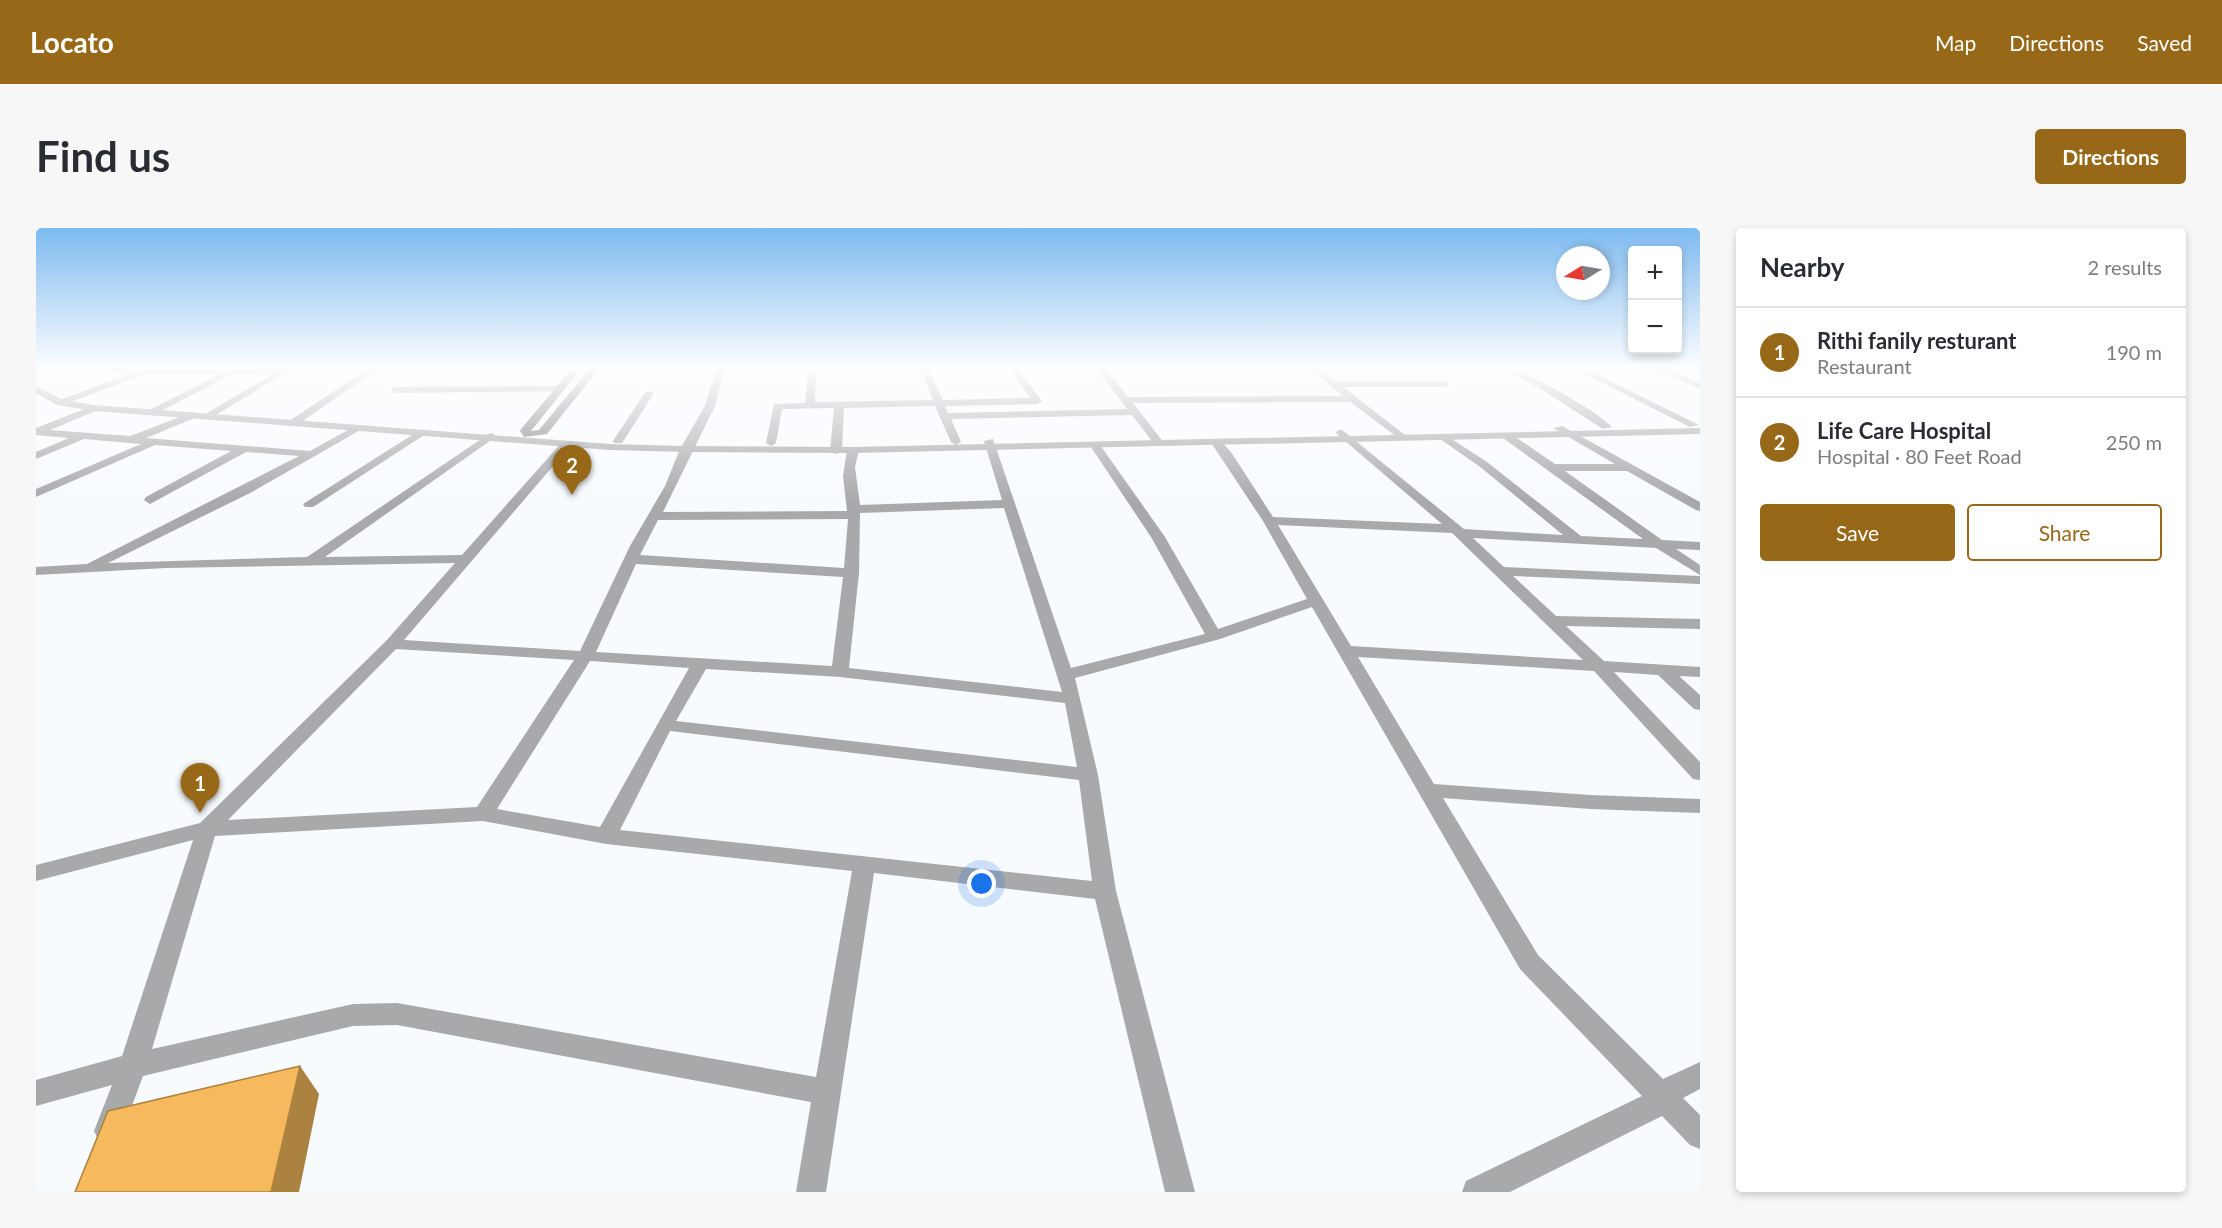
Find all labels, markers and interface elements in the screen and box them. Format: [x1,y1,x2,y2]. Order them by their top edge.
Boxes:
text: Locato [30,25,114,59]
text: Map [1935,30,1976,55]
text: Directions [2009,30,2104,55]
text: Saved [2137,30,2192,55]
button: Directions [2035,129,2186,184]
text: Find us [36,131,170,181]
north arrow [1556,246,1610,300]
map controls [1628,246,1682,354]
button: + [1628,246,1682,300]
text: Nearby [1760,251,1845,283]
text: 2 results [2087,255,2162,279]
button: − [1628,300,1682,354]
text: Rithi fanily resturant [1817,327,2017,354]
text: 1 [1774,340,1785,364]
text: 190 m [2106,340,2162,364]
text: Restaurant [1817,354,1912,378]
text: Life Care Hospital [1817,417,1991,444]
text: 2 [1774,430,1785,454]
text: 250 m [2106,430,2162,454]
text: Hospital · 80 Feet Road [1817,444,2022,468]
pin: 2 [552,446,592,495]
button: Save [1760,504,1955,561]
button: Share [1967,504,2162,561]
pin: 1 [180,764,220,813]
your location [967,869,996,898]

